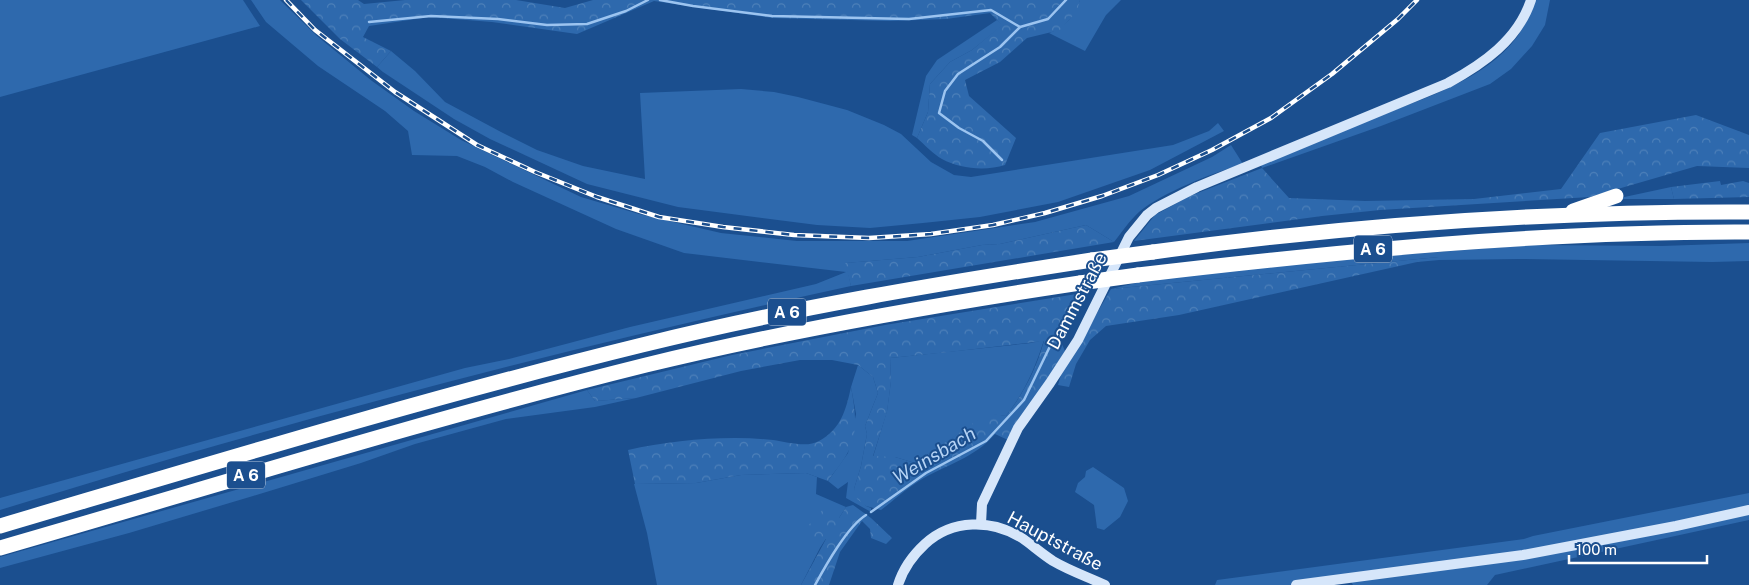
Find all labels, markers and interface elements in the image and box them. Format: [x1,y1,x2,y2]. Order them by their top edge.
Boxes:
road number: A 6 [1354,235,1392,262]
street label: Dammstraße [1042,249,1111,353]
road number: A 6 [768,298,806,326]
water label: Weinsbach [889,422,979,488]
road number: A 6 [227,462,265,488]
street label: Hauptstraße [1004,507,1106,574]
scale bar [1569,532,1706,564]
text: 100 m [1576,541,1617,558]

